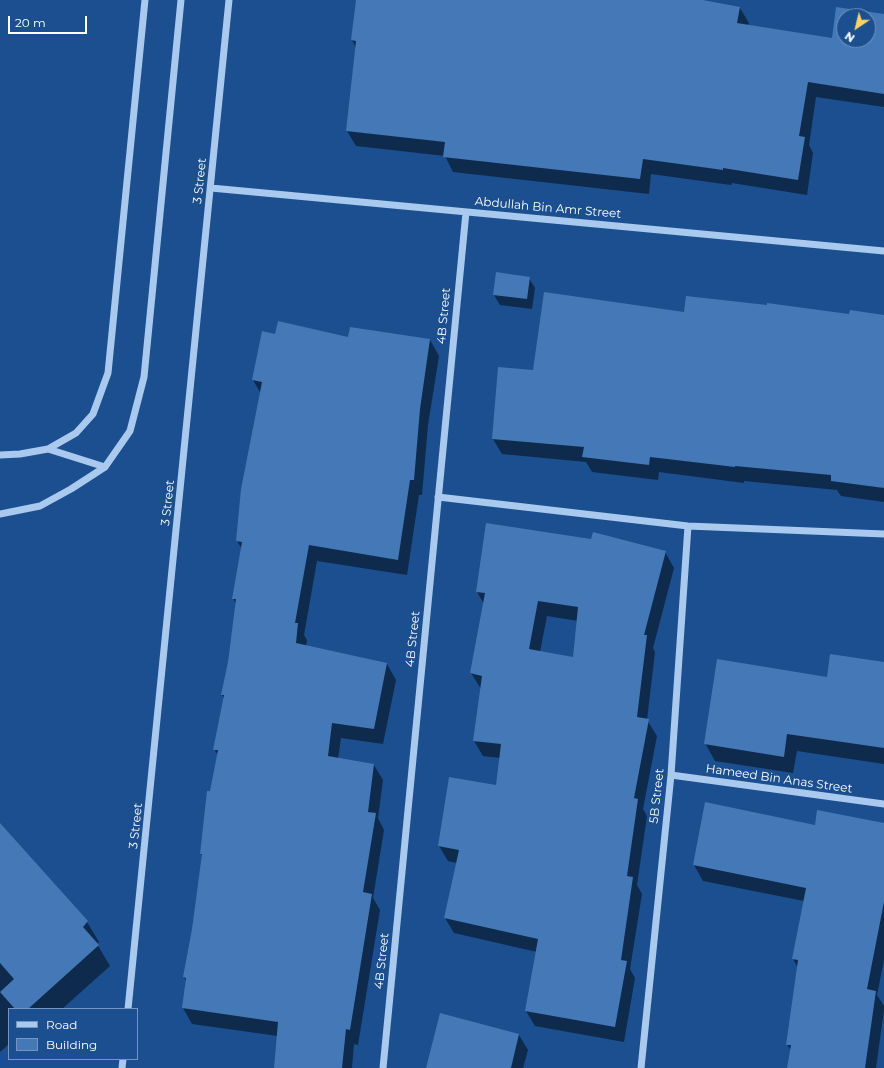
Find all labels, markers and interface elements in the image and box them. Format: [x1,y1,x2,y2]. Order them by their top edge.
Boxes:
scale bar [10,8,89,34]
north arrow [836,8,876,48]
text: 20 m [15,15,46,30]
text: N [842,29,857,45]
street label: 3 Street [190,157,210,205]
street label: Abdullah Bin Amr Street [474,194,622,222]
street label: 4B Street [434,287,454,345]
street label: 3 Street [158,479,178,527]
street label: 4B Street [403,610,423,668]
street label: Hameed Bin Anas Street [705,762,853,796]
street label: 5B Street [647,768,667,824]
street label: 3 Street [126,802,146,850]
street label: 4B Street [372,932,392,990]
legend [8,1008,138,1060]
text: Road [46,1017,77,1032]
text: Building [46,1037,97,1052]

